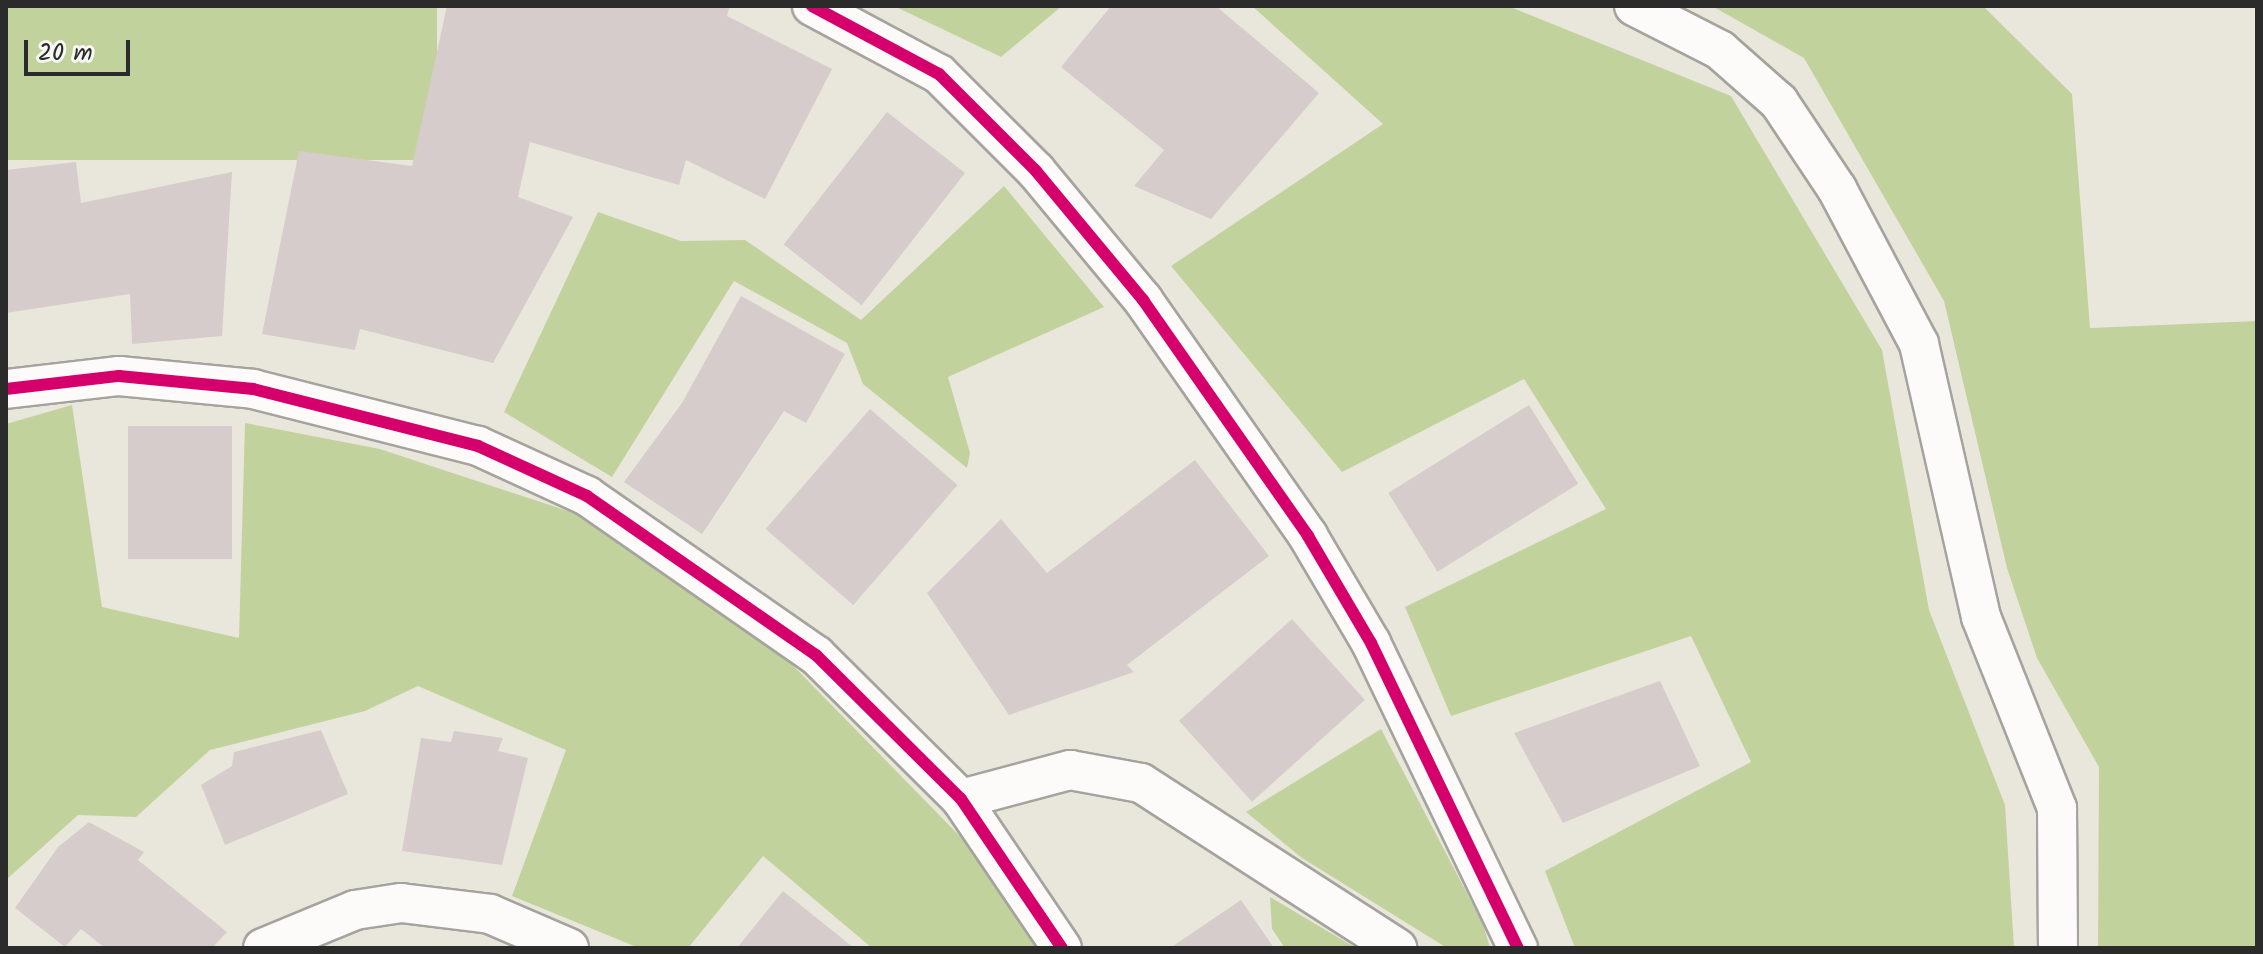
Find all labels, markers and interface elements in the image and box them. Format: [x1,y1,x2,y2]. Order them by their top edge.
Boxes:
scale bar [28,24,134,74]
text: 20 m [38,34,93,73]

